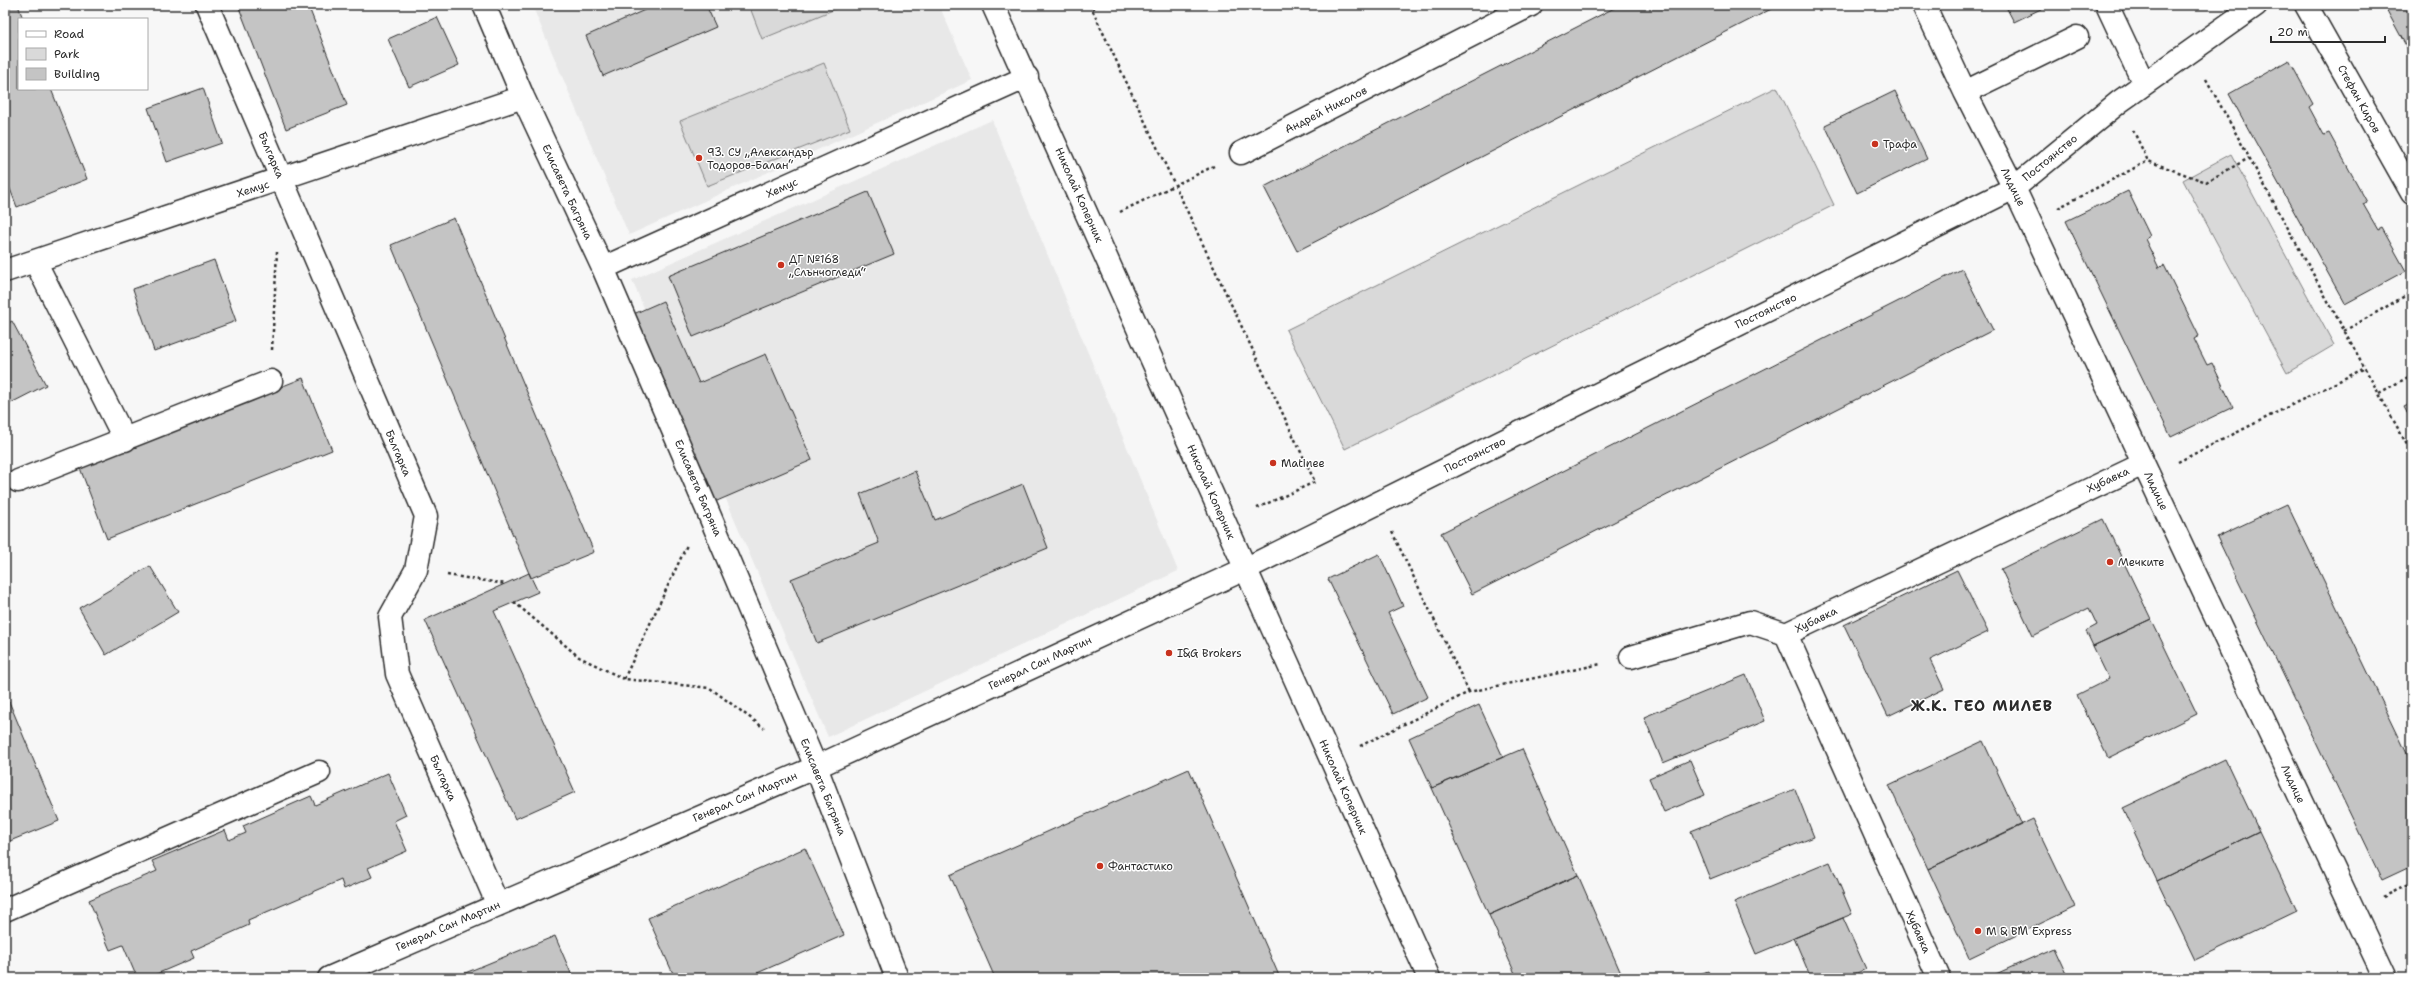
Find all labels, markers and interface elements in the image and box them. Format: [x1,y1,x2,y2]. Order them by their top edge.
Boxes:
legend [18,18,148,90]
scale bar [2271,18,2385,44]
text: 20 m [2277,24,2308,40]
text: Road [54,26,85,42]
text: Park [54,46,80,62]
street label: Стефан Киров [2334,62,2384,136]
text: Building [54,66,100,82]
street label: Андрей Николов [1282,83,1370,137]
street label: Българка [255,129,288,181]
street label: Постоянство [2019,131,2081,185]
place label: Трафа [1883,137,1917,152]
marker: Трафа [1870,139,1880,149]
street label: Елисавета Багряна [538,142,596,242]
place label: 93. СУ „Александър Тодоров-Балан“ [707,145,813,173]
street label: Николай Коперник [1051,145,1107,245]
marker: 93. СУ „Александър Тодоров-Балан“ [694,153,704,163]
street label: Лидице [1997,165,2029,209]
street label: Хемус [764,174,801,202]
street label: Хемус [235,177,272,201]
place label: ДГ №168 „Слънчогледи“ [788,252,867,280]
marker: ДГ №168 „Слънчогледи“ [776,260,786,270]
street label: Постоянство [1733,289,1800,332]
street label: Българка [382,427,415,479]
street label: Постоянство [1442,433,1509,476]
street label: Елисавета Багряна [671,437,725,539]
street label: Николай Коперник [1183,442,1239,542]
place label: Matinee [1281,456,1325,471]
marker: Matinee [1268,458,1278,468]
street label: Хубавка [2084,464,2132,496]
street label: Лидице [2140,469,2172,513]
place label: Мечките [2118,555,2165,570]
marker: Мечките [2105,557,2115,567]
street label: Хубавка [1792,603,1840,637]
street label: Генерал Сан Мартин [986,632,1094,694]
place label: I&G Brokers [1177,646,1242,661]
marker: I&G Brokers [1164,648,1174,658]
district label: Ж.К. ГЕО МИЛЕВ [1911,696,2053,716]
street label: Елисавета Багряна [797,736,849,838]
street label: Николай Коперник [1315,737,1371,837]
street label: Българка [426,753,460,804]
street label: Лидице [2277,762,2309,806]
street label: Генерал Сан Мартин [690,768,800,826]
place label: Фантастико [1108,859,1173,874]
marker: Фантастико [1095,861,1105,871]
street label: Генерал Сан Мартин [393,897,503,955]
street label: Хубавка [1902,908,1934,956]
place label: M & BM Express [1986,924,2072,939]
marker: M & BM Express [1973,926,1983,936]

